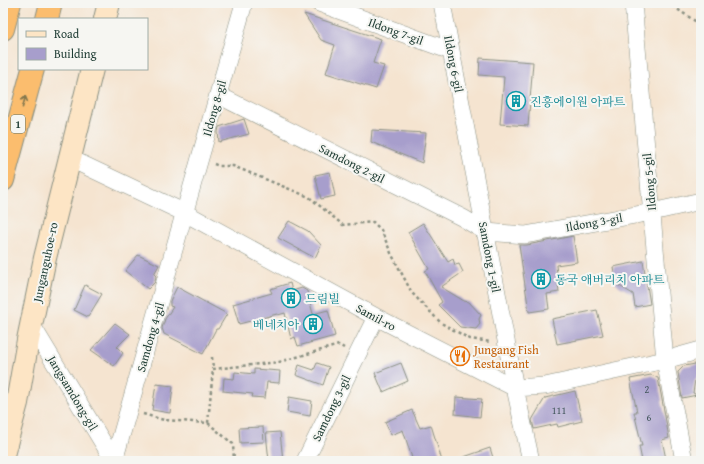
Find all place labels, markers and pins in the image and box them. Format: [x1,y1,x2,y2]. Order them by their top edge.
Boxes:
building icon: 진흥에이원 아파트 [505,90,527,112]
place label: 진흥에이원 아파트 [530,93,626,110]
building icon: 동국 애버리치 아파트 [530,268,552,290]
place label: 동국 애버리치 아파트 [555,271,665,288]
building icon: 드림빌 [280,287,302,309]
place label: 드림빌 [305,290,340,307]
building icon: 베네치아 [302,313,324,335]
place label: 베네치아 [253,316,299,333]
place label: Jungang Fish Restaurant [472,341,539,372]
restaurant icon: Jungang Fish Restaurant [449,345,471,367]

